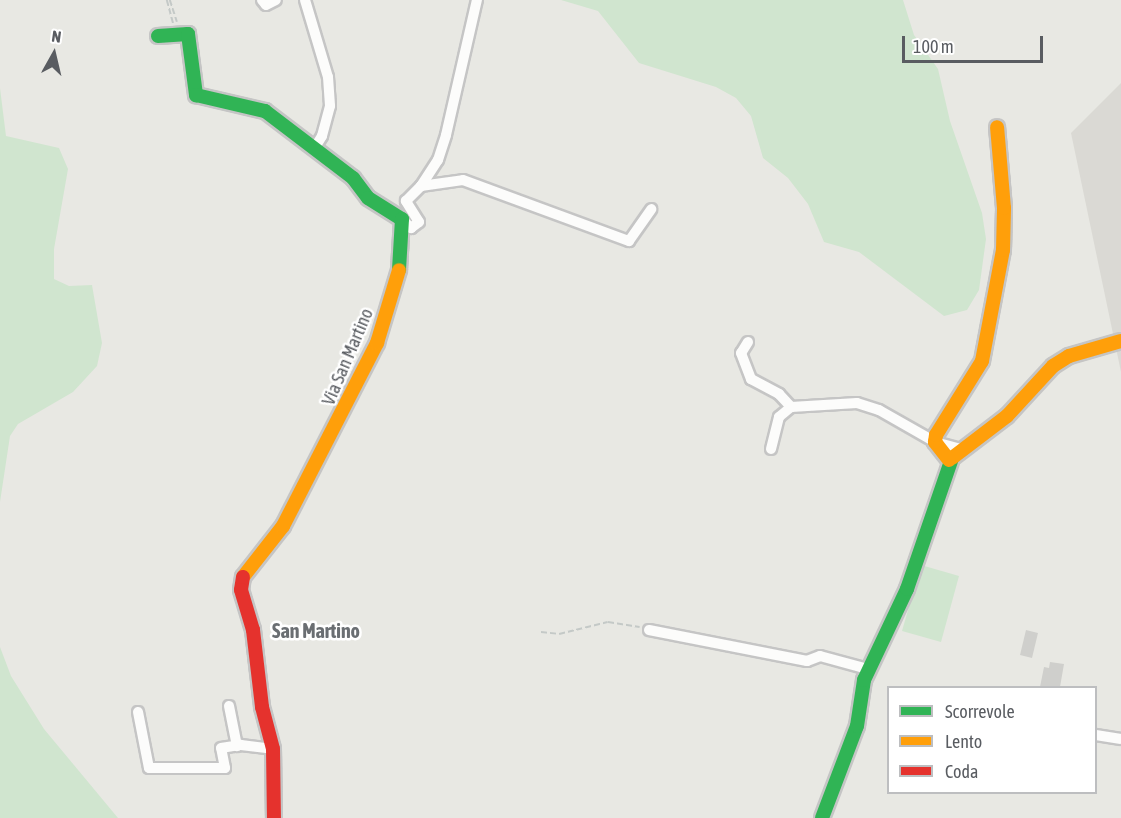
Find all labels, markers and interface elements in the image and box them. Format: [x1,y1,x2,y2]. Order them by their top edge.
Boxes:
north arrow [24,24,84,84]
scale bar [905,24,1046,62]
text: N [51,27,62,46]
text: 100 m [913,36,954,57]
street label: Via San Martino [318,305,378,409]
district label: San Martino [272,618,360,642]
legend [887,686,1097,794]
text: Scorrevole [945,701,1015,722]
text: Lento [945,731,982,752]
text: Coda [945,761,978,782]

